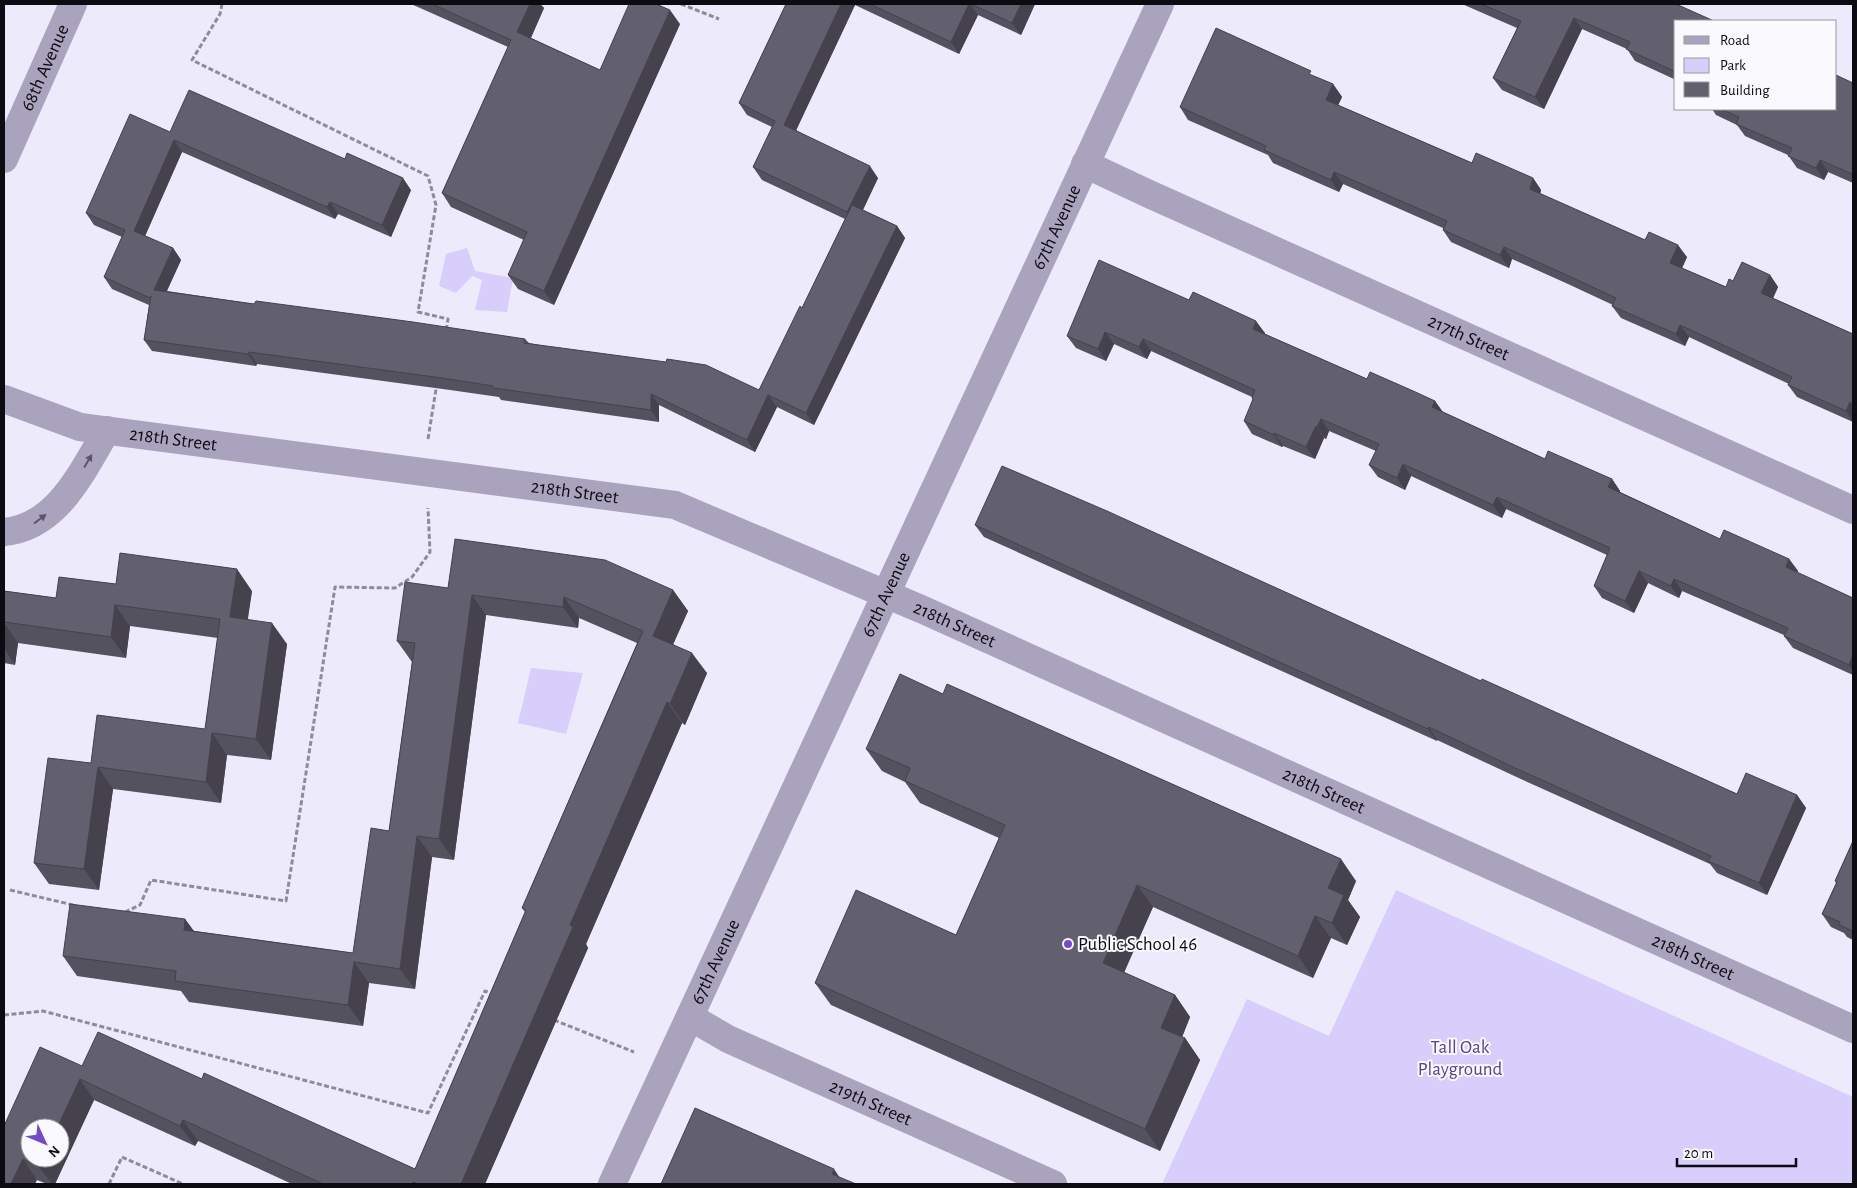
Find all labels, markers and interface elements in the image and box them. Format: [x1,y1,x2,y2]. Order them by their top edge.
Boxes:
legend [1674,20,1837,110]
street label: 68th Avenue [17,22,72,114]
text: Road [1720,33,1750,48]
text: Park [1720,58,1746,73]
text: Building [1720,83,1770,98]
street label: 67th Avenue [1029,182,1084,273]
street label: 217th Street [1425,311,1512,364]
street label: 218th Street [128,424,218,454]
one-way arrow [84,455,93,468]
street label: 218th Street [530,477,620,507]
one-way arrow [33,513,46,524]
street label: 67th Avenue [858,549,914,640]
street label: 218th Street [911,597,999,651]
street label: 218th Street [1280,764,1368,817]
street label: 67th Avenue [687,916,743,1007]
street label: 218th Street [1649,930,1737,984]
place label: Public School 46 [1078,935,1197,954]
marker: Public School 46 [1062,938,1074,950]
park label: Tall Oak Playground [1418,1038,1502,1079]
street label: 219th Street [827,1076,915,1129]
north arrow [20,1118,70,1168]
scale bar [1677,1136,1796,1168]
text: N [45,1143,62,1160]
text: 20 m [1684,1146,1713,1161]

